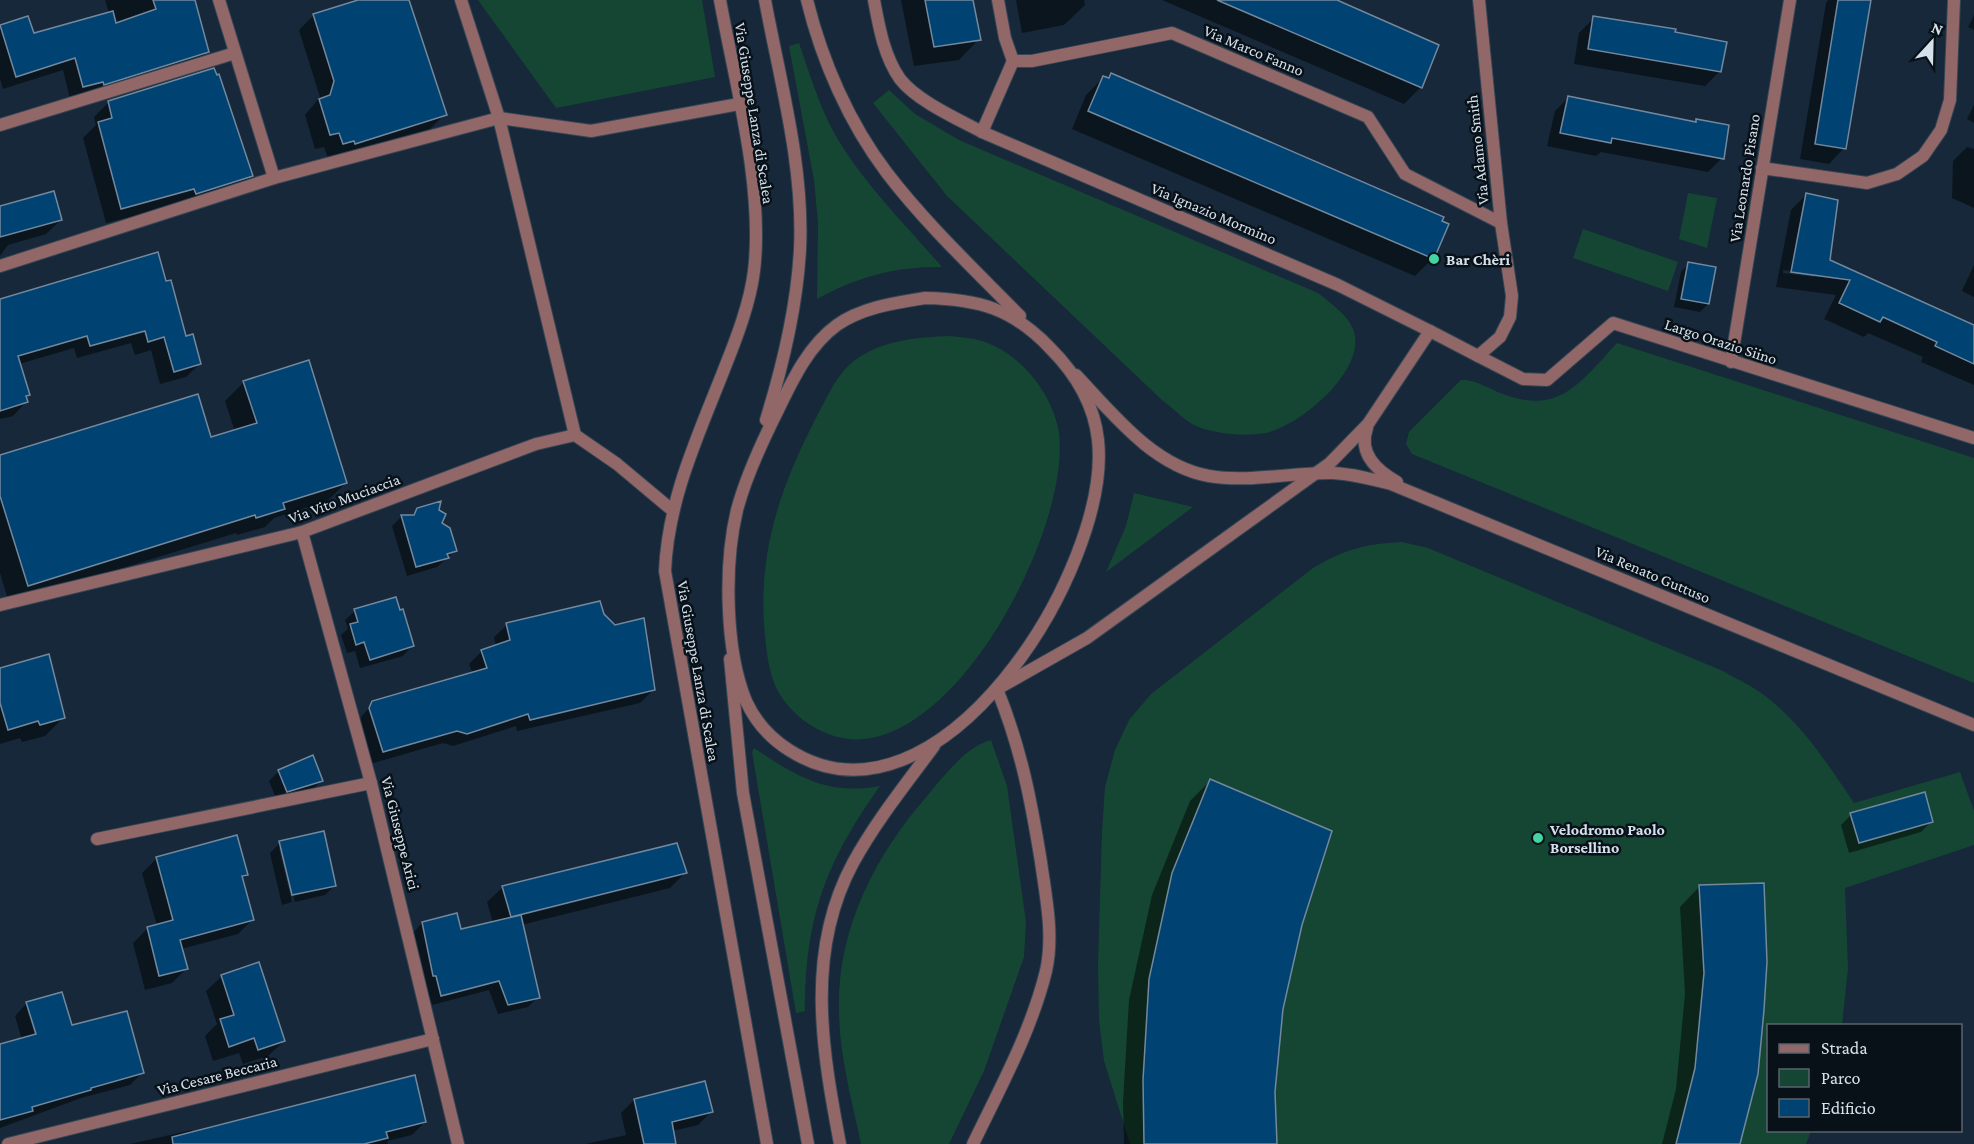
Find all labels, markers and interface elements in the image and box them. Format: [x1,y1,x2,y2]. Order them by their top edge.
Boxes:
north arrow [1902,12,1962,72]
text: N [1929,19,1946,39]
street label: Via Giuseppe Lanza di Scalea [731,21,777,206]
street label: Via Marco Fanno [1201,22,1306,79]
street label: Via Adamo Smith [1463,94,1492,206]
street label: Via Leonardo Pisano [1726,113,1763,243]
street label: Via Ignazio Mormino [1148,179,1279,248]
place label: Bar Chèri [1446,251,1510,268]
marker: Bar Chèri [1427,252,1441,266]
street label: Largo Orazio Siino [1662,315,1779,369]
street label: Via Vito Muciaccia [286,470,403,527]
street label: Via Renato Guttuso [1593,543,1713,606]
street label: Via Giuseppe Lanza di Scalea [673,579,723,764]
street label: Via Giuseppe Arici [377,775,423,892]
place label: Velodromo Paolo Borsellino [1549,821,1665,856]
marker: Velodromo Paolo Borsellino [1531,831,1545,845]
legend [1767,1024,1962,1132]
text: Strada [1821,1038,1868,1058]
street label: Via Cesare Beccaria [156,1052,279,1099]
text: Parco [1821,1068,1860,1088]
text: Edificio [1821,1098,1876,1118]

